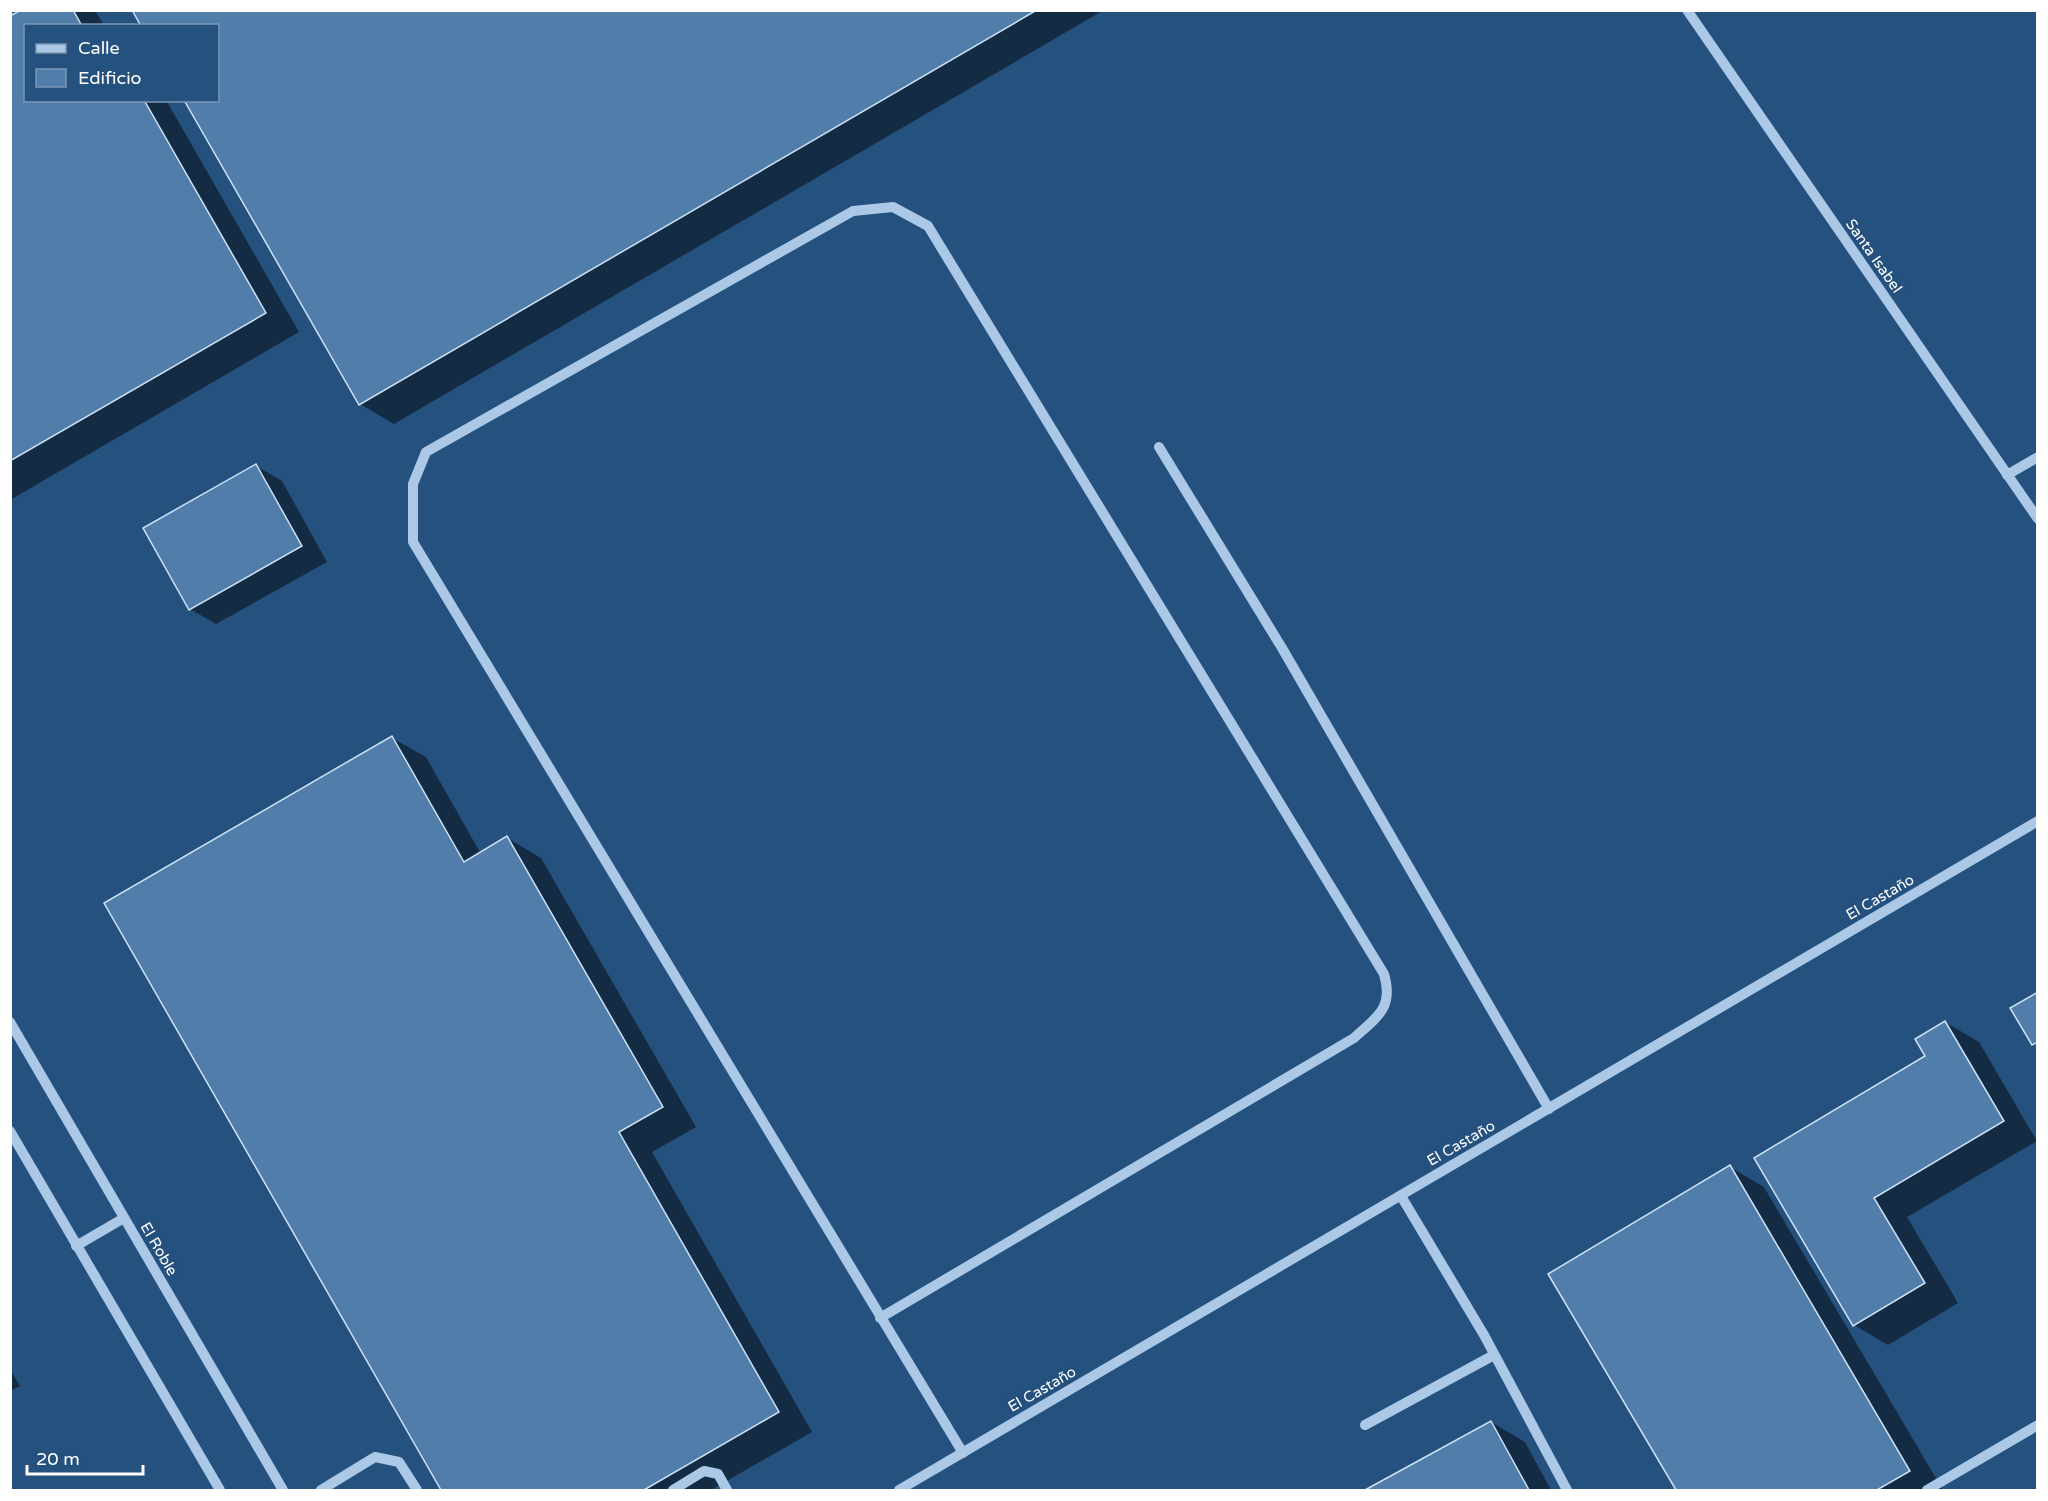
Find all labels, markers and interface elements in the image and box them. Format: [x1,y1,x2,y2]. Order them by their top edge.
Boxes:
legend [24,24,219,102]
text: Calle [78,37,120,59]
text: Edificio [78,67,142,89]
street label: Santa Isabel [1842,216,1906,296]
street label: El Castaño [1843,870,1917,924]
street label: El Castaño [1424,1116,1498,1170]
street label: El Roble [137,1219,181,1279]
street label: El Castaño [1005,1362,1079,1416]
scale bar [27,1438,142,1476]
text: 20 m [36,1448,80,1470]

